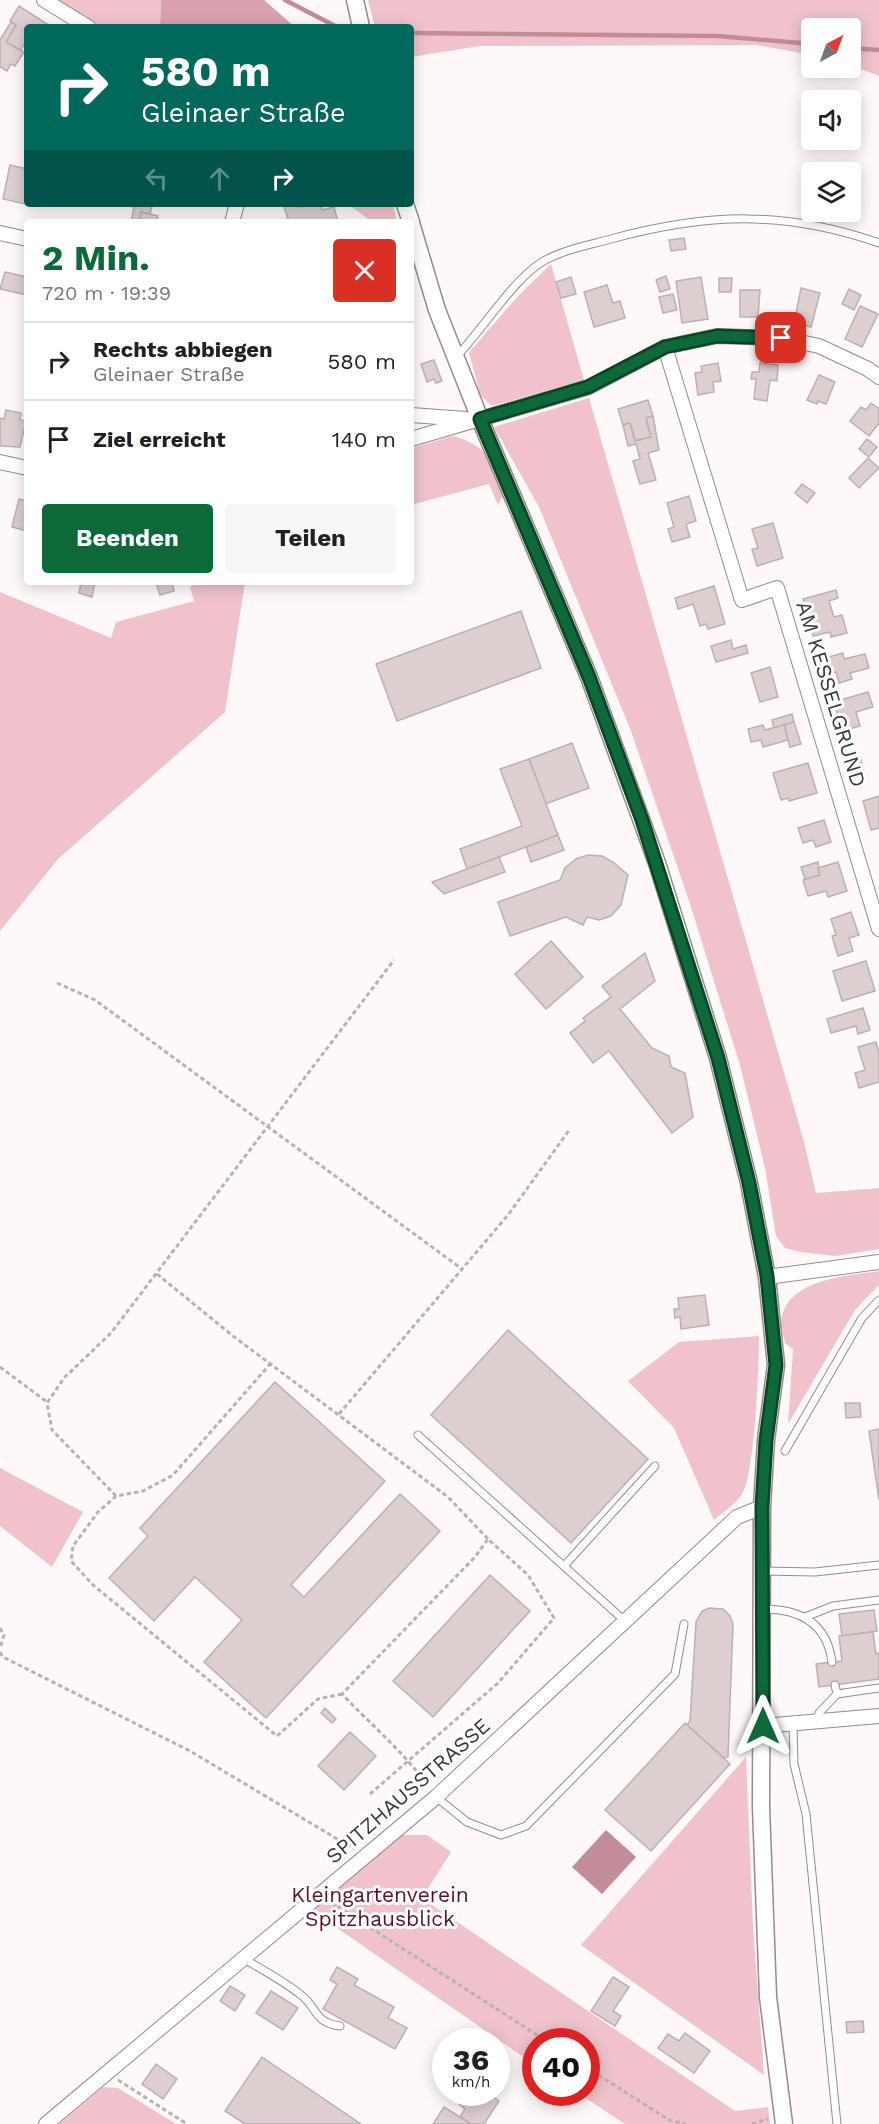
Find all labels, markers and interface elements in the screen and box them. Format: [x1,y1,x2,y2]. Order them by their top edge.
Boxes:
north arrow [801,18,861,78]
map controls [801,18,861,222]
text: 580 m [141,47,270,96]
icon: right [42,48,120,126]
button: sound [801,90,861,150]
text: Gleinaer Straße [141,97,346,129]
icon: left [140,162,173,195]
icon: ahead [203,162,236,195]
icon: right [266,162,299,195]
button: layers [801,162,861,222]
text: 2 Min. [42,237,150,279]
button: close [333,239,396,302]
text: 720 m · 19:39 [42,281,171,305]
pin [755,312,806,363]
icon: arrive [764,321,797,354]
text: Rechts abbiegen [93,337,273,362]
icon: right [42,345,75,378]
text: 580 m [327,349,396,374]
text: Gleinaer Straße [93,362,245,386]
icon: arrive [42,423,75,456]
text: Ziel erreicht [93,427,226,452]
text: 140 m [332,427,396,452]
button: Beenden [42,504,213,573]
button: Teilen [225,504,396,573]
street label: AM KESSELGRUND [791,598,872,790]
position arrow [731,1694,795,1758]
street label: SPITZHAUSSTRASSE [321,1713,495,1869]
park label: Kleingartenverein Spitzhausblick [291,1882,469,1931]
speed limit sign: 40 [522,2028,600,2106]
text: 36 [453,2042,489,2077]
text: km/h [452,2073,490,2091]

